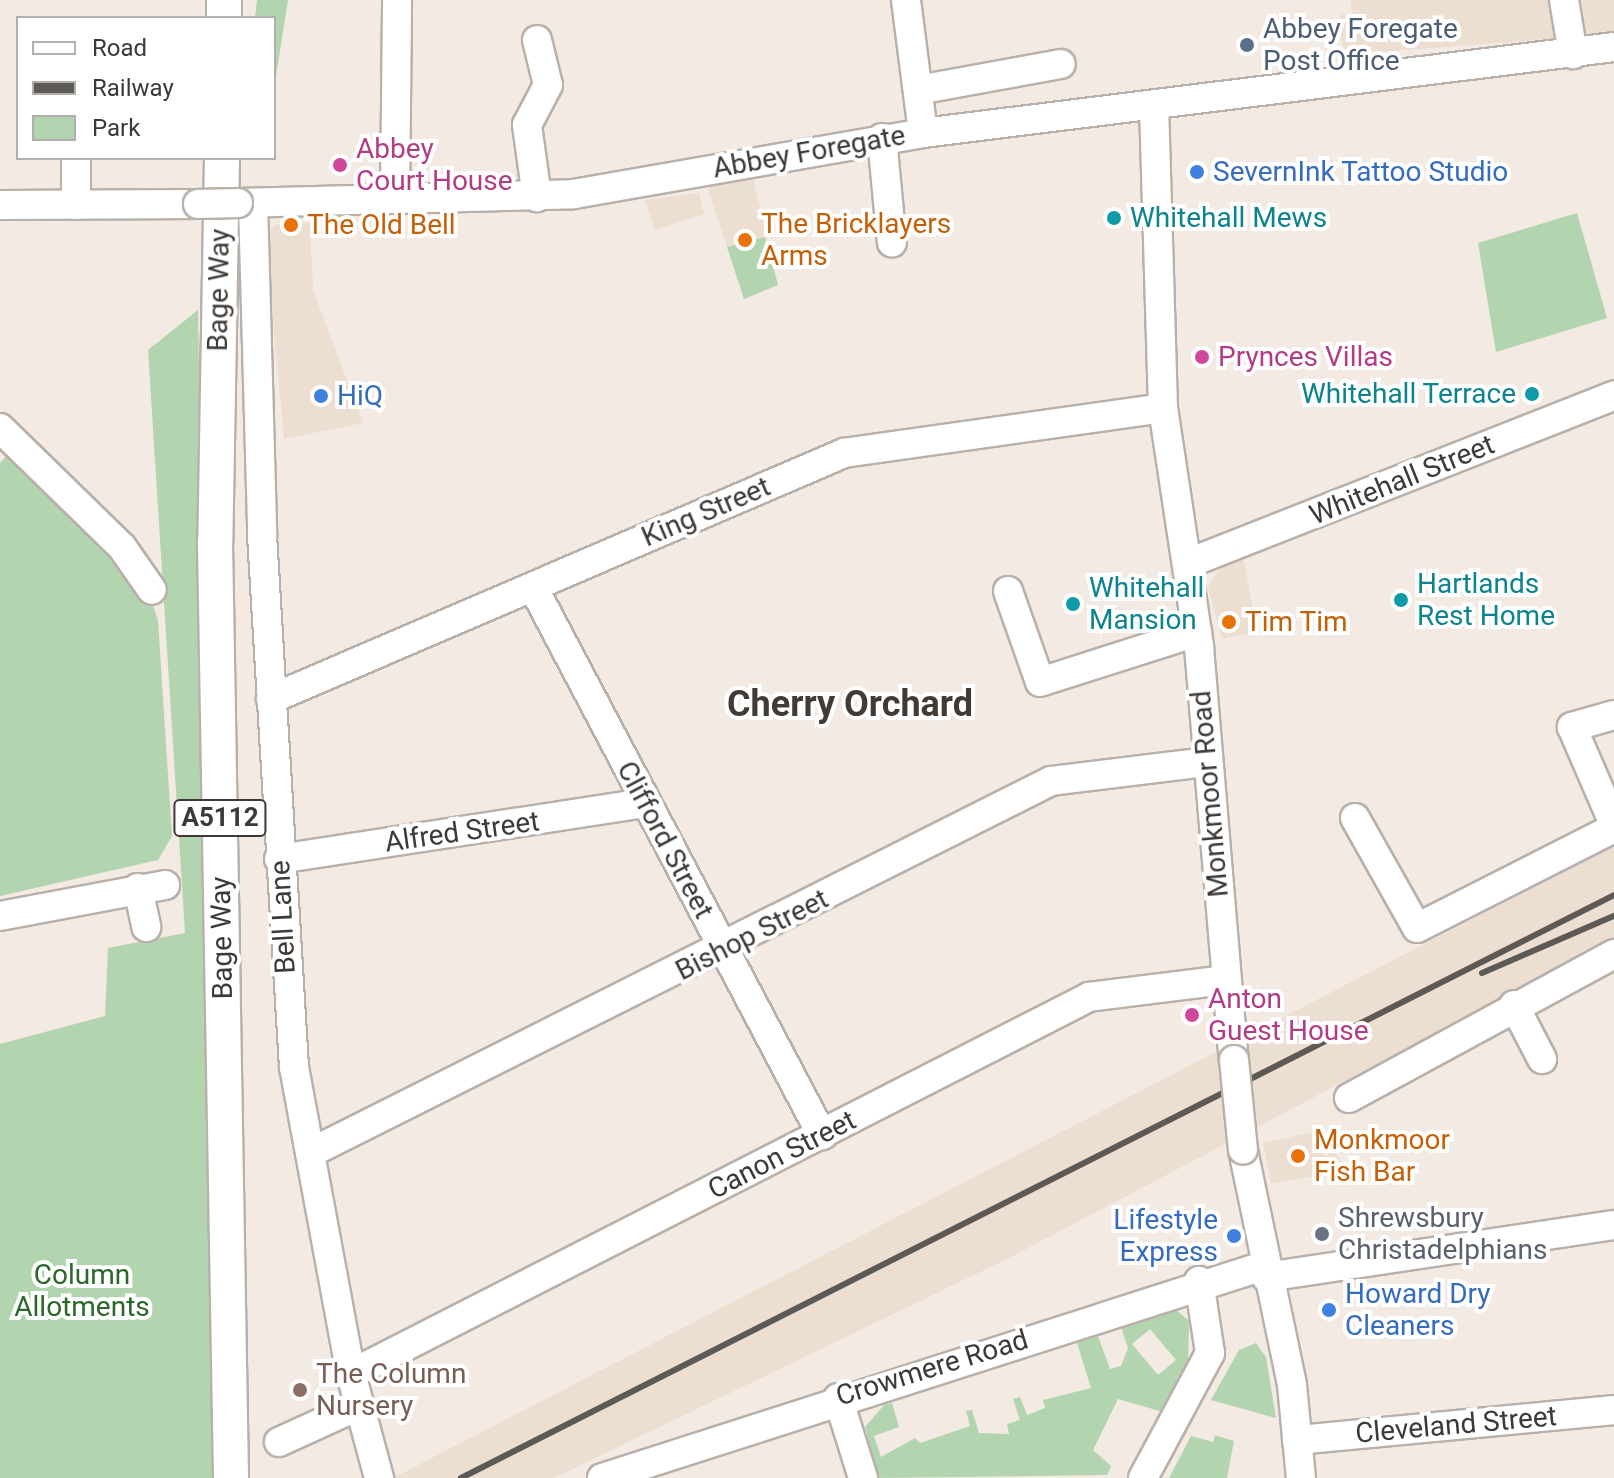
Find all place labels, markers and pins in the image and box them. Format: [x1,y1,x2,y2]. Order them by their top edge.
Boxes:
place label: Abbey Foregate Post Office [1263,12,1458,78]
marker: Abbey Foregate Post Office [1238,36,1256,54]
place label: Abbey Court House [356,132,513,198]
place label: SevernInk Tattoo Studio [1213,155,1509,189]
marker: Abbey Court House [331,156,349,174]
marker: SevernInk Tattoo Studio [1188,163,1206,181]
place label: Whitehall Mews [1130,201,1327,235]
place label: The Bricklayers Arms [761,207,951,273]
place label: The Old Bell [307,208,456,242]
marker: Whitehall Mews [1105,209,1123,227]
marker: The Old Bell [282,216,300,234]
marker: The Bricklayers Arms [736,231,754,249]
place label: Prynces Villas [1218,340,1393,374]
marker: Prynces Villas [1193,348,1211,366]
place label: Whitehall Terrace [1300,377,1516,411]
place label: HiQ [337,379,383,413]
marker: Whitehall Terrace [1523,385,1541,403]
marker: HiQ [312,387,330,405]
place label: Hartlands Rest Home [1417,567,1555,633]
place label: Whitehall Mansion [1089,571,1204,637]
marker: Hartlands Rest Home [1392,591,1410,609]
marker: Whitehall Mansion [1064,595,1082,613]
place label: Tim Tim [1245,605,1348,639]
marker: Tim Tim [1220,613,1238,631]
place label: Anton Guest House [1208,982,1369,1048]
marker: Anton Guest House [1183,1006,1201,1024]
place label: Monkmoor Fish Bar [1314,1123,1450,1189]
marker: Monkmoor Fish Bar [1289,1147,1307,1165]
place label: Shrewsbury Christadelphians [1338,1201,1547,1267]
place label: Lifestyle Express [1113,1203,1218,1269]
marker: Shrewsbury Christadelphians [1313,1225,1331,1243]
marker: Lifestyle Express [1225,1227,1243,1245]
place label: Howard Dry Cleaners [1345,1277,1491,1343]
marker: Howard Dry Cleaners [1320,1301,1338,1319]
place label: The Column Nursery [316,1357,466,1423]
marker: The Column Nursery [291,1381,309,1399]

